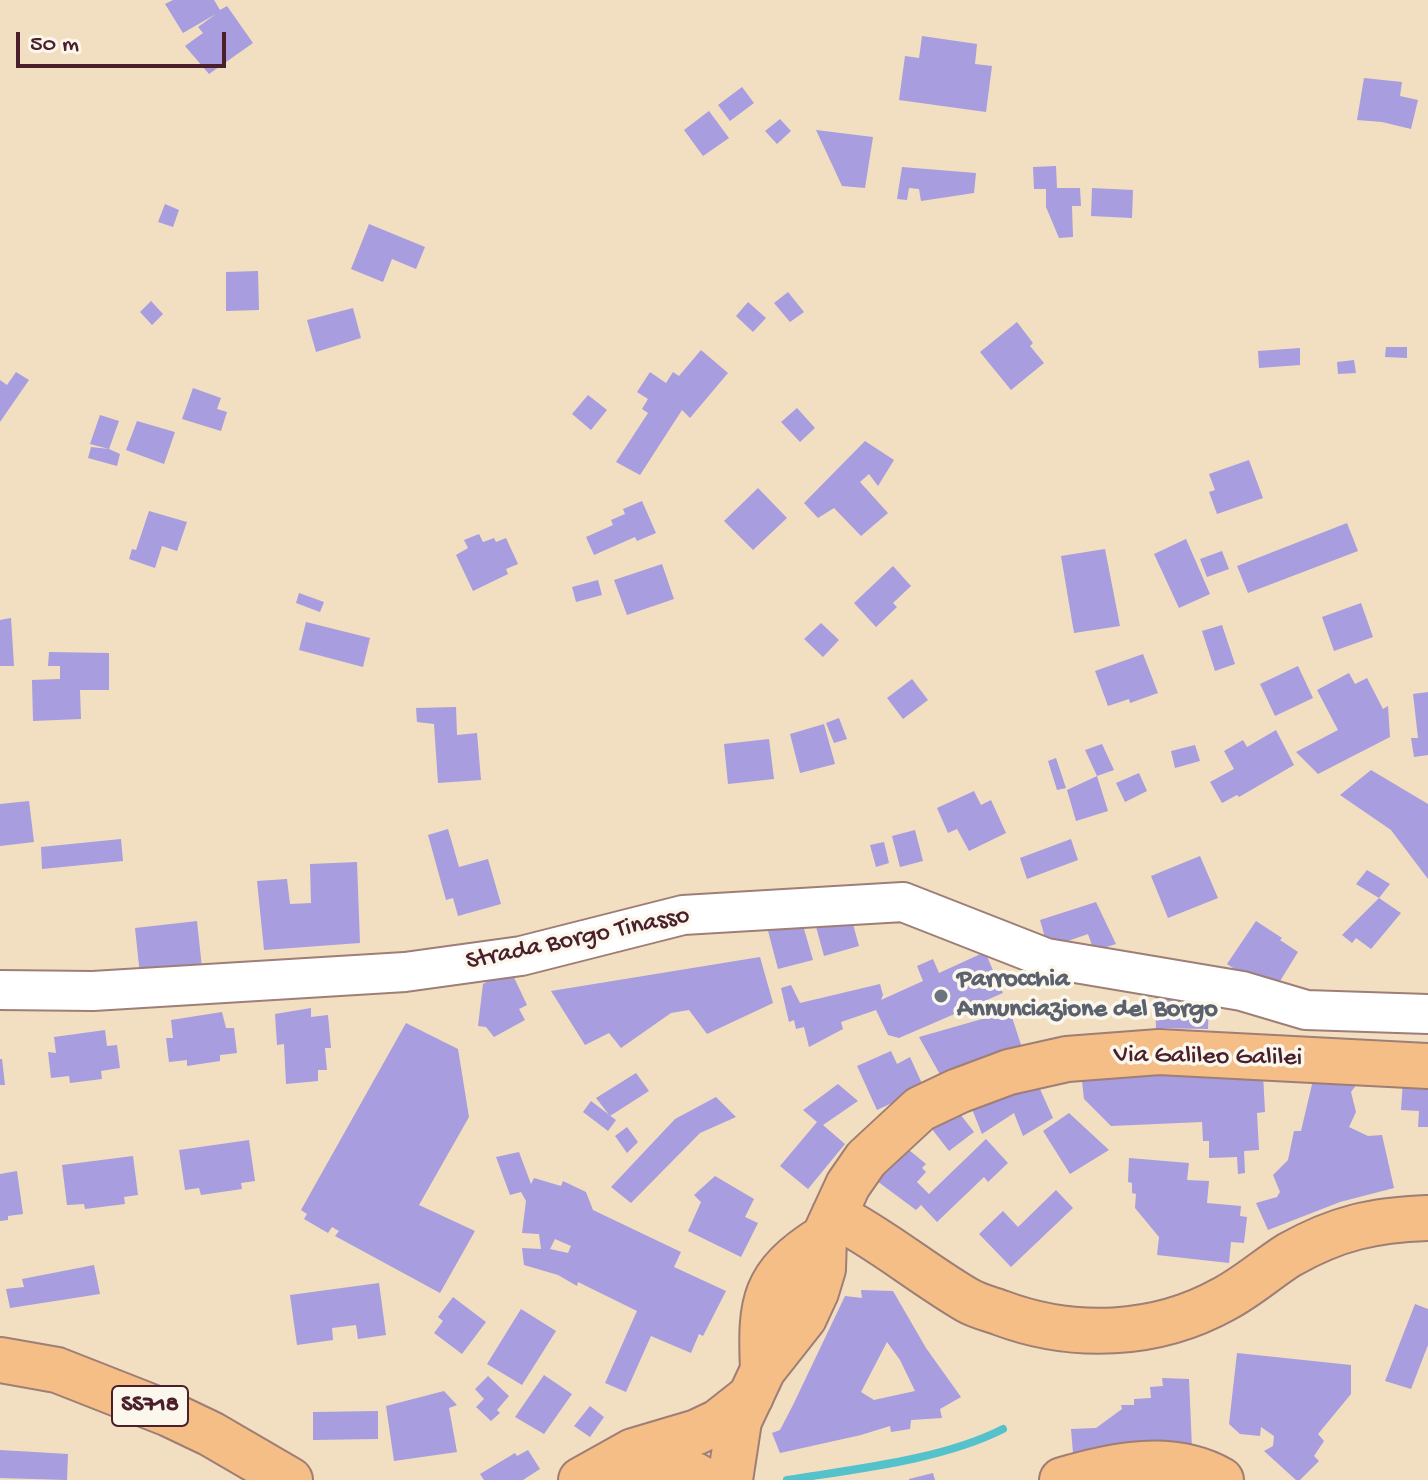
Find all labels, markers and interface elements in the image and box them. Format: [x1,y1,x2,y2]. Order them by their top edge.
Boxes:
scale bar [20,16,230,66]
text: 50 m [30,31,79,60]
street label: Strada Borgo Tinasso [463,901,693,979]
place label: Parrocchia Annunciazione del Borgo [957,965,1218,1026]
marker: Parrocchia Annunciazione del Borgo [932,987,950,1005]
street label: Via Galileo Galilei [1113,1041,1303,1075]
road number: SS718 [112,1386,188,1426]

